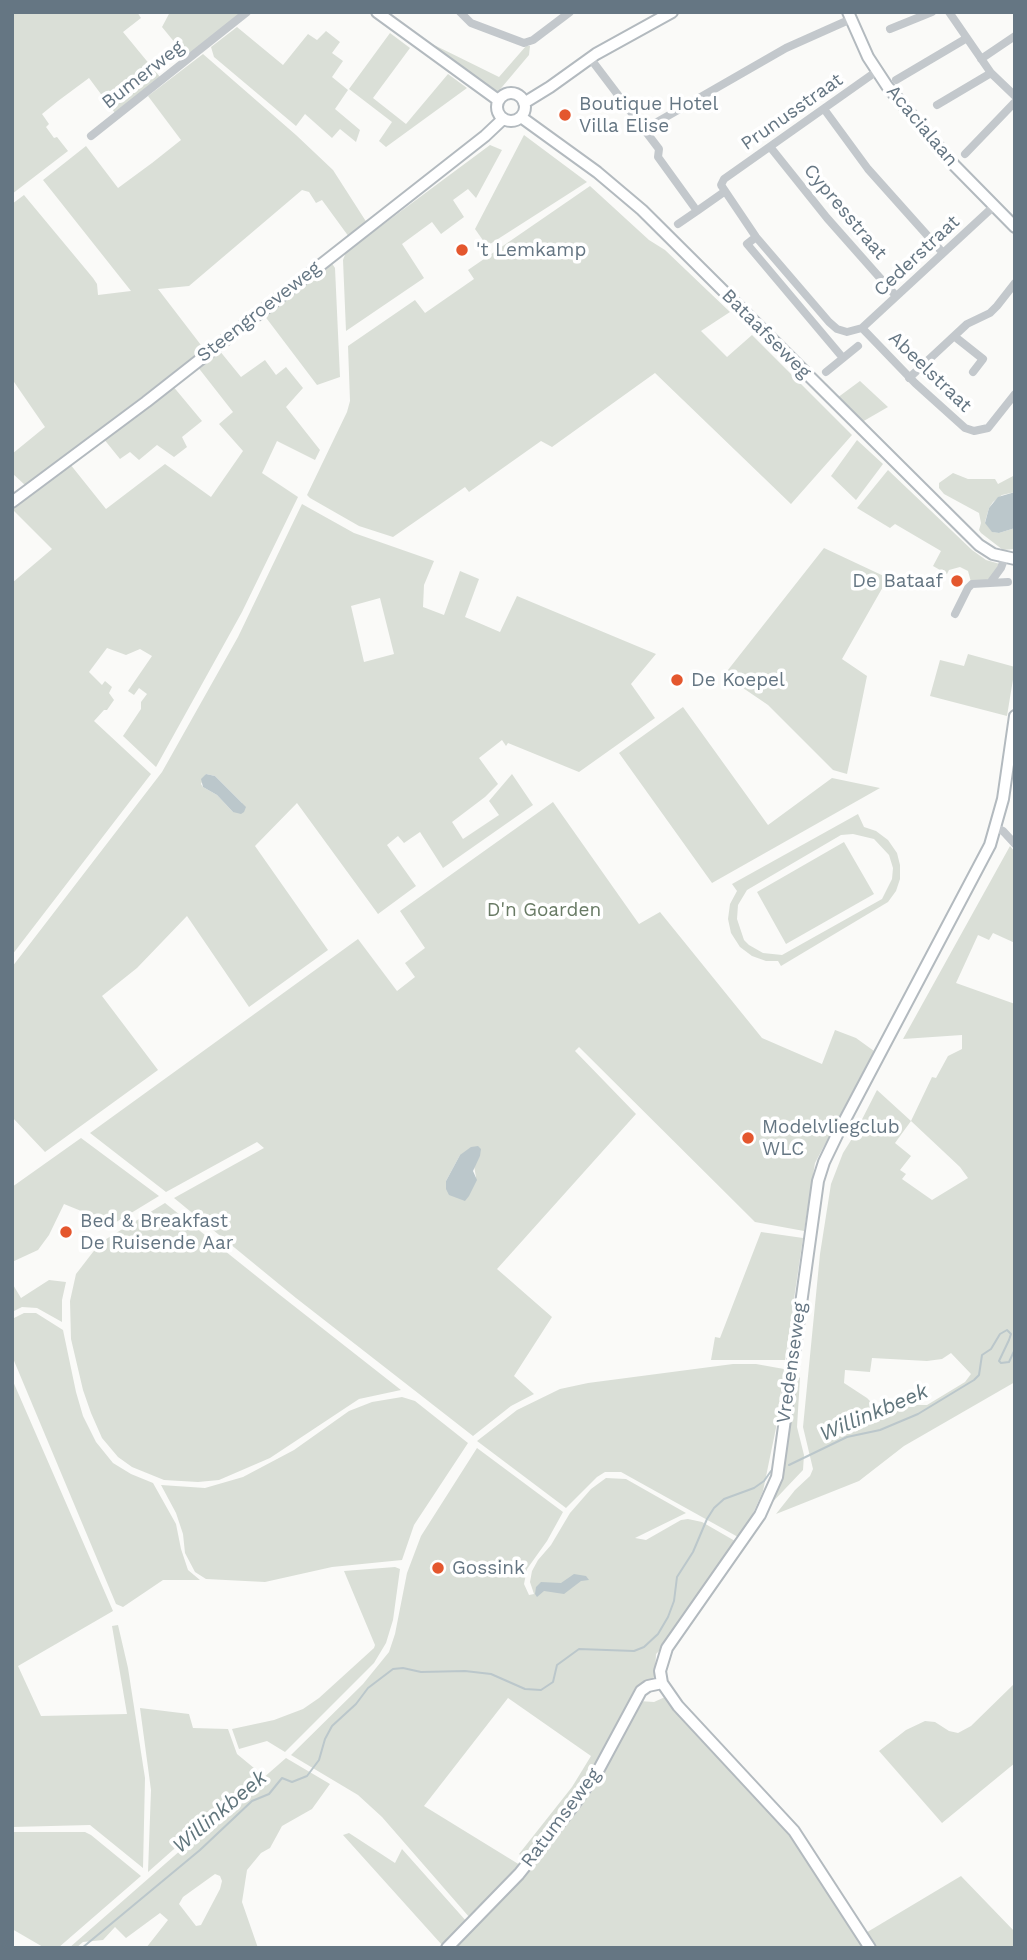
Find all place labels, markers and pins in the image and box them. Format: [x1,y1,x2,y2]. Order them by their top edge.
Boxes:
place label: Boutique Hotel Villa Elise [579,93,718,137]
marker: Boutique Hotel Villa Elise [557,107,573,123]
place label: 't Lemkamp [476,239,586,261]
marker: 't Lemkamp [454,242,470,258]
place label: De Bataaf [852,570,943,592]
marker: De Bataaf [949,573,965,589]
place label: De Koepel [691,669,785,691]
marker: De Koepel [669,672,685,688]
place label: Modelvliegclub WLC [762,1116,900,1160]
marker: Modelvliegclub WLC [740,1130,756,1146]
place label: Bed & Breakfast De Ruisende Aar [80,1210,233,1254]
marker: Bed & Breakfast De Ruisende Aar [58,1224,74,1240]
place label: Gossink [452,1557,525,1579]
marker: Gossink [430,1560,446,1576]

